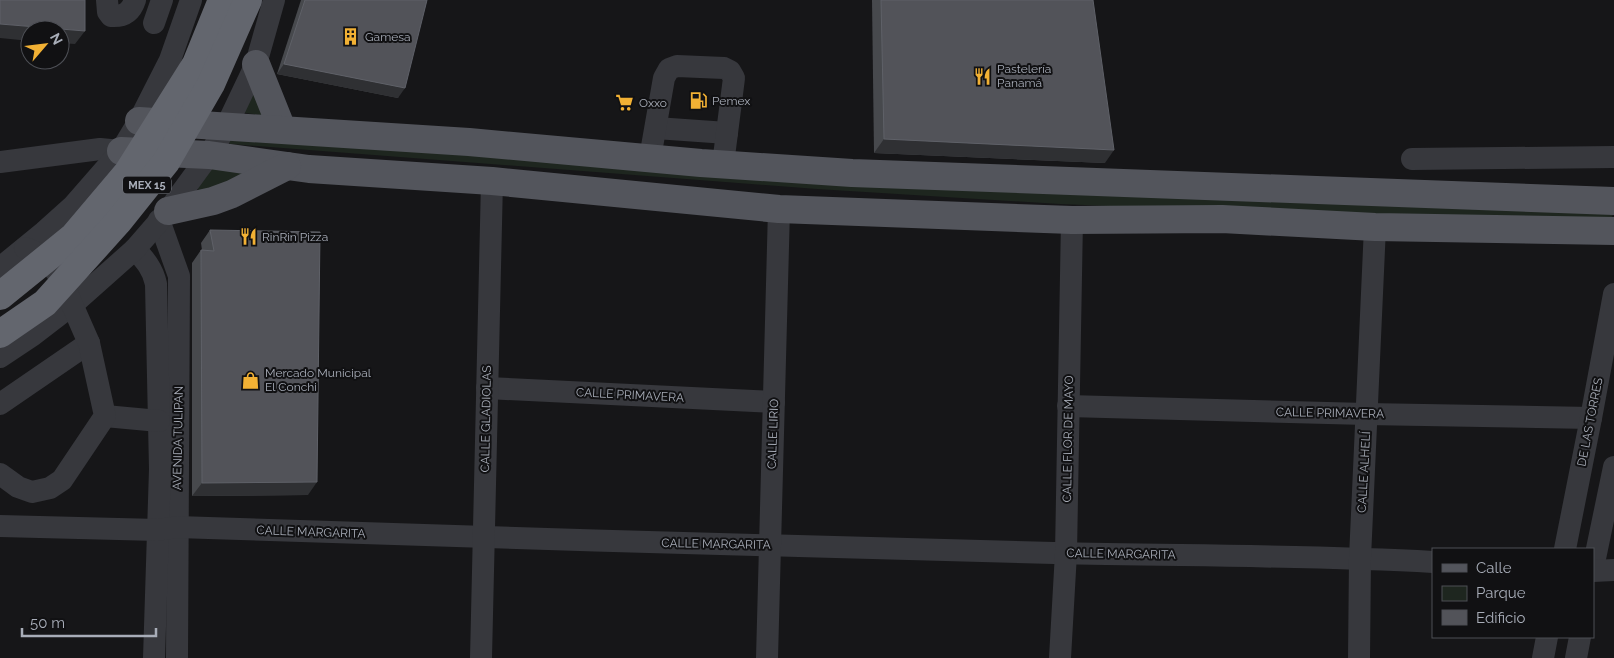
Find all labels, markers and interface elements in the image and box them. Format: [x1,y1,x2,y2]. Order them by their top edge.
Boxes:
north arrow [20,20,70,70]
building icon: Gamesa [341,27,361,47]
text: N [47,30,66,47]
place label: Gamesa [365,30,411,44]
place label: Pastelería Panamá [997,62,1051,90]
restaurant icon: Pastelería Panamá [973,66,993,86]
fuel station icon: Pemex [688,91,708,111]
supermarket icon: Oxxo [615,93,635,113]
place label: Pemex [712,94,750,108]
place label: Oxxo [639,96,667,110]
road number: MEX 15 [123,176,171,194]
restaurant icon: RinRin Pizza [238,227,258,247]
place label: RinRin Pizza [262,230,328,244]
street label: CALLE GLADIOLAS [478,365,494,473]
place label: Mercado Municipal El Conchi [265,366,372,394]
shop icon: Mercado Municipal El Conchi [241,370,261,390]
street label: CALLE FLOR DE MAYO [1060,375,1076,503]
street label: DE LAS TORRES [1575,376,1605,468]
street label: CALLE PRIMAVERA [576,385,684,405]
street label: AVENIDA TULIPAN [170,386,186,490]
street label: CALLE LIRIO [765,399,781,469]
street label: CALLE PRIMAVERA [1276,405,1384,421]
street label: CALLE ALHELÍ [1355,431,1373,513]
street label: CALLE MARGARITA [256,523,366,541]
street label: CALLE MARGARITA [661,536,771,552]
street label: CALLE MARGARITA [1066,546,1176,562]
legend [1432,548,1594,638]
text: Calle [1476,559,1512,577]
text: Parque [1476,584,1526,602]
scale bar [22,606,156,638]
text: Edificio [1476,609,1526,627]
text: 50 m [30,614,65,632]

